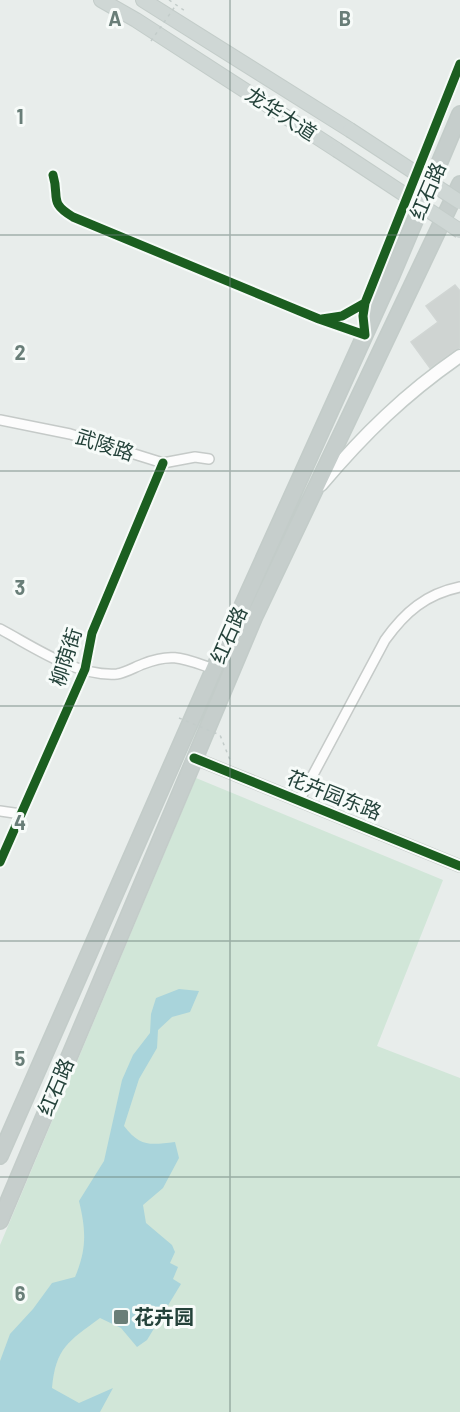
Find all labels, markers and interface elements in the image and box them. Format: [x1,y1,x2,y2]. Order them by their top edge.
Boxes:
text: A [108,6,122,30]
text: B [339,6,351,30]
street label: 龙华大道 [241,81,322,145]
text: 1 [16,104,24,128]
street label: 红石路 [404,158,450,223]
text: 2 [14,340,26,364]
street label: 武陵路 [73,423,138,465]
text: 3 [15,575,25,599]
street label: 红石路 [205,602,251,667]
street label: 柳荫街 [44,624,86,689]
street label: 花卉园东路 [284,764,385,824]
text: 4 [14,810,26,834]
text: 5 [15,1046,26,1070]
street label: 红石路 [32,1054,78,1119]
text: 6 [15,1281,26,1305]
place label: 花卉园 [134,1304,194,1328]
marker: 花卉园 [112,1308,130,1326]

